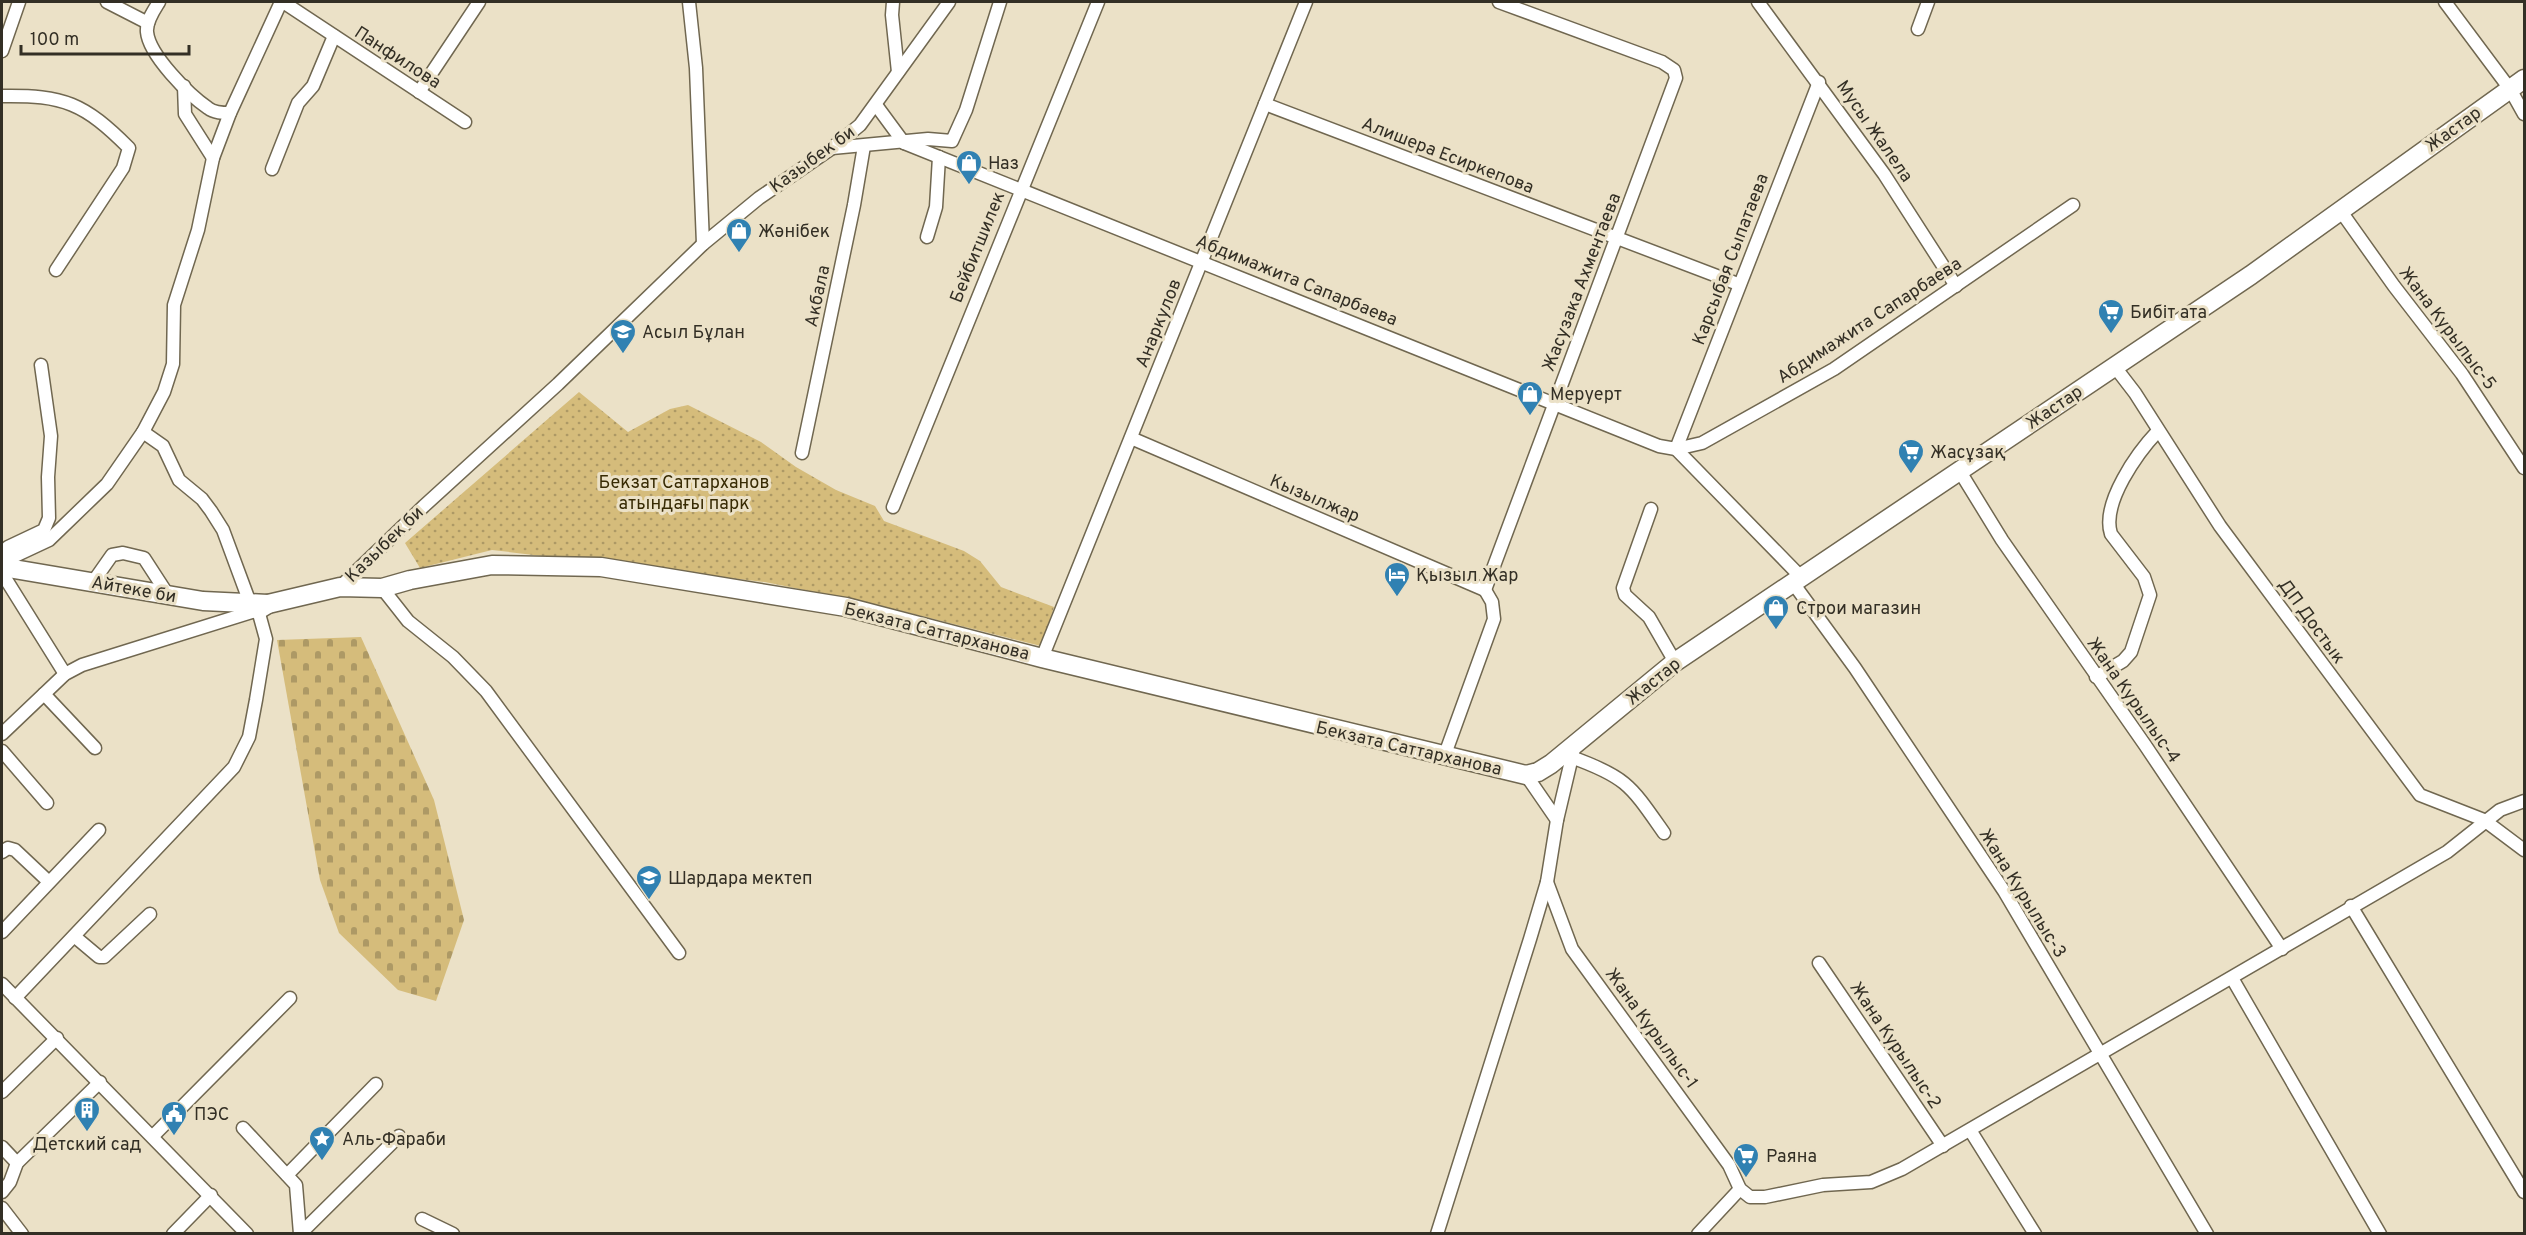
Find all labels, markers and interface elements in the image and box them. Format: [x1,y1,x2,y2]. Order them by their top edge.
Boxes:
scale bar [21,18,189,56]
street label: Панфилова [349,22,445,95]
text: 100 m [30,29,79,52]
street label: Мусы Жалела [1830,76,1917,187]
street label: Жастар [2421,102,2486,158]
street label: Алишера Есиркепова [1358,113,1537,200]
street label: Казыбек би [765,121,860,199]
shop icon: Наз [954,148,984,186]
place label: Наз [988,153,1019,176]
street label: Карсыбая Сыпатаева [1688,170,1775,349]
street label: Бейбитшилек [946,189,1011,307]
street label: Жасузака Ахментаева [1538,190,1627,375]
shop icon: Жәнібек [724,216,754,254]
place label: Жәнібек [758,221,830,244]
street label: Абдимажита Сапарбаева [1192,230,1401,332]
street label: Абдимажита Сапарбаева [1773,253,1966,390]
street label: Акбала [801,263,836,329]
street label: Жана Курылыс-5 [2393,263,2501,395]
street label: Анаркулов [1131,276,1188,371]
supermarket icon: Бибіт ата [2096,297,2126,335]
place label: Бибіт ата [2130,302,2207,325]
school or university icon: Асыл Бұлан [608,317,638,355]
place label: Асыл Бұлан [642,322,745,345]
shop icon: Меруерт [1515,379,1545,417]
street label: Жастар [2022,381,2088,436]
place label: Меруерт [1550,384,1622,407]
supermarket icon: Жасұзақ [1896,437,1926,475]
place label: Жасұзақ [1930,442,2006,465]
street label: Кызылжар [1266,470,1363,529]
park label: Бекзат Саттарханов атындағы парк [598,472,770,516]
street label: Казыбек би [341,502,429,588]
hotel icon: Қызыл Жар [1382,560,1412,598]
place label: Қызыл Жар [1416,565,1518,588]
street label: Айтеке би [90,572,178,609]
street label: ДП Достык [2272,575,2349,669]
shop icon: Строи магазин [1761,593,1791,631]
street label: Бекзата Саттарханова [842,598,1032,667]
place label: Строи магазин [1796,598,1921,621]
street label: Жана Курылыс-4 [2081,633,2185,768]
street label: Жастар [1622,653,1686,711]
street label: Бекзата Саттарханова [1313,717,1504,782]
street label: Жана Курылыс-3 [1973,825,2071,963]
school or university icon: Шардара мектеп [634,863,664,901]
place label: Шардара мектеп [668,868,813,891]
street label: Жана Курылыс-1 [1599,964,1702,1094]
street label: Жана Курылыс-2 [1844,978,1946,1114]
building icon: Детский сад [72,1095,102,1133]
public building icon: ПЭС [159,1099,189,1137]
place label: ПЭС [194,1104,230,1127]
place icon: Аль-Фараби [307,1124,337,1162]
place label: Аль-Фараби [342,1129,446,1152]
place label: Детский сад [32,1134,142,1157]
supermarket icon: Раяна [1731,1141,1761,1179]
place label: Раяна [1766,1146,1817,1169]

